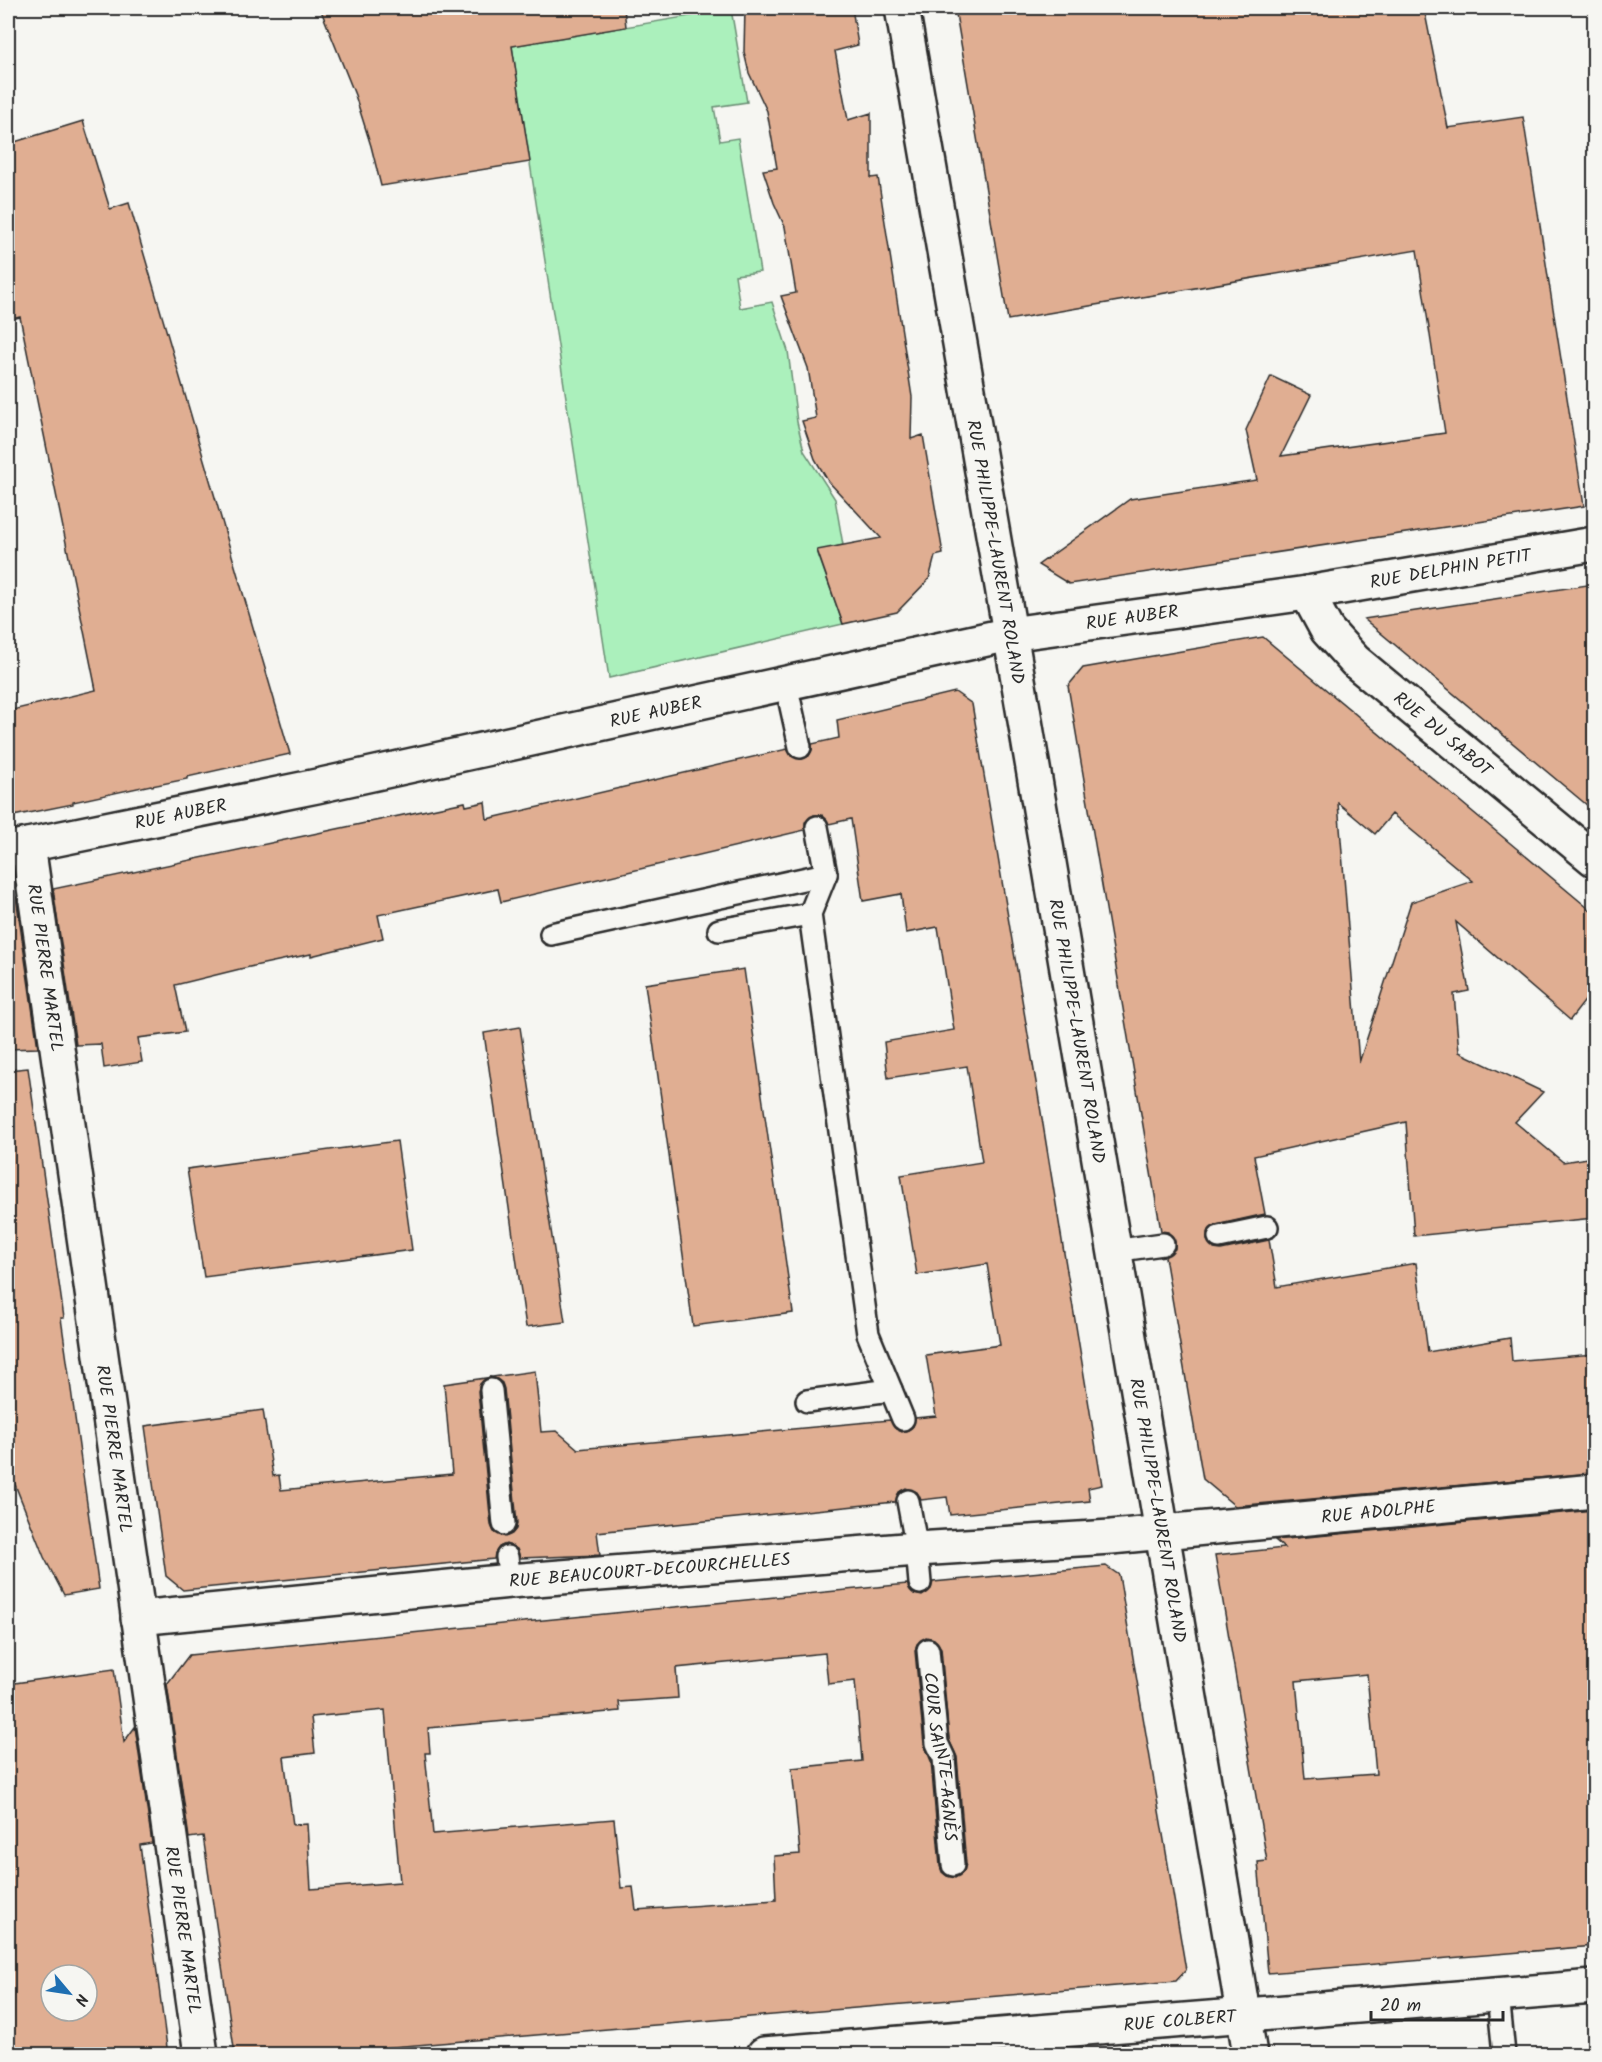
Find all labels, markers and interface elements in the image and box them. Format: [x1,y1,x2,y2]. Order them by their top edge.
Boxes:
street label: RUE PHILIPPE-LAURENT ROLAND [957,418,1032,687]
street label: RUE DELPHIN PETIT [1368,542,1535,598]
street label: RUE AUBER [1084,598,1180,639]
street label: RUE DU SABOT [1386,685,1499,786]
street label: RUE AUBER [607,689,705,737]
street label: RUE AUBER [132,792,229,839]
street label: RUE PIERRE MARTEL [18,882,70,1054]
street label: RUE PHILIPPE-LAURENT ROLAND [1039,897,1113,1166]
street label: RUE PIERRE MARTEL [87,1363,139,1535]
street label: RUE PHILIPPE-LAURENT ROLAND [1120,1376,1193,1645]
street label: RUE ADOLPHE [1320,1493,1437,1533]
street label: RUE BEAUCOURT-DECOURCHELLES [508,1546,792,1597]
street label: COUR SAINTE-AGNÈS [914,1671,964,1843]
street label: RUE PIERRE MARTEL [155,1844,208,2016]
north arrow [39,1963,99,2023]
scale bar [1371,1984,1503,2022]
text: N [67,1989,94,2010]
text: 20 m [1380,1992,1421,2021]
street label: RUE COLBERT [1122,2003,1239,2041]

